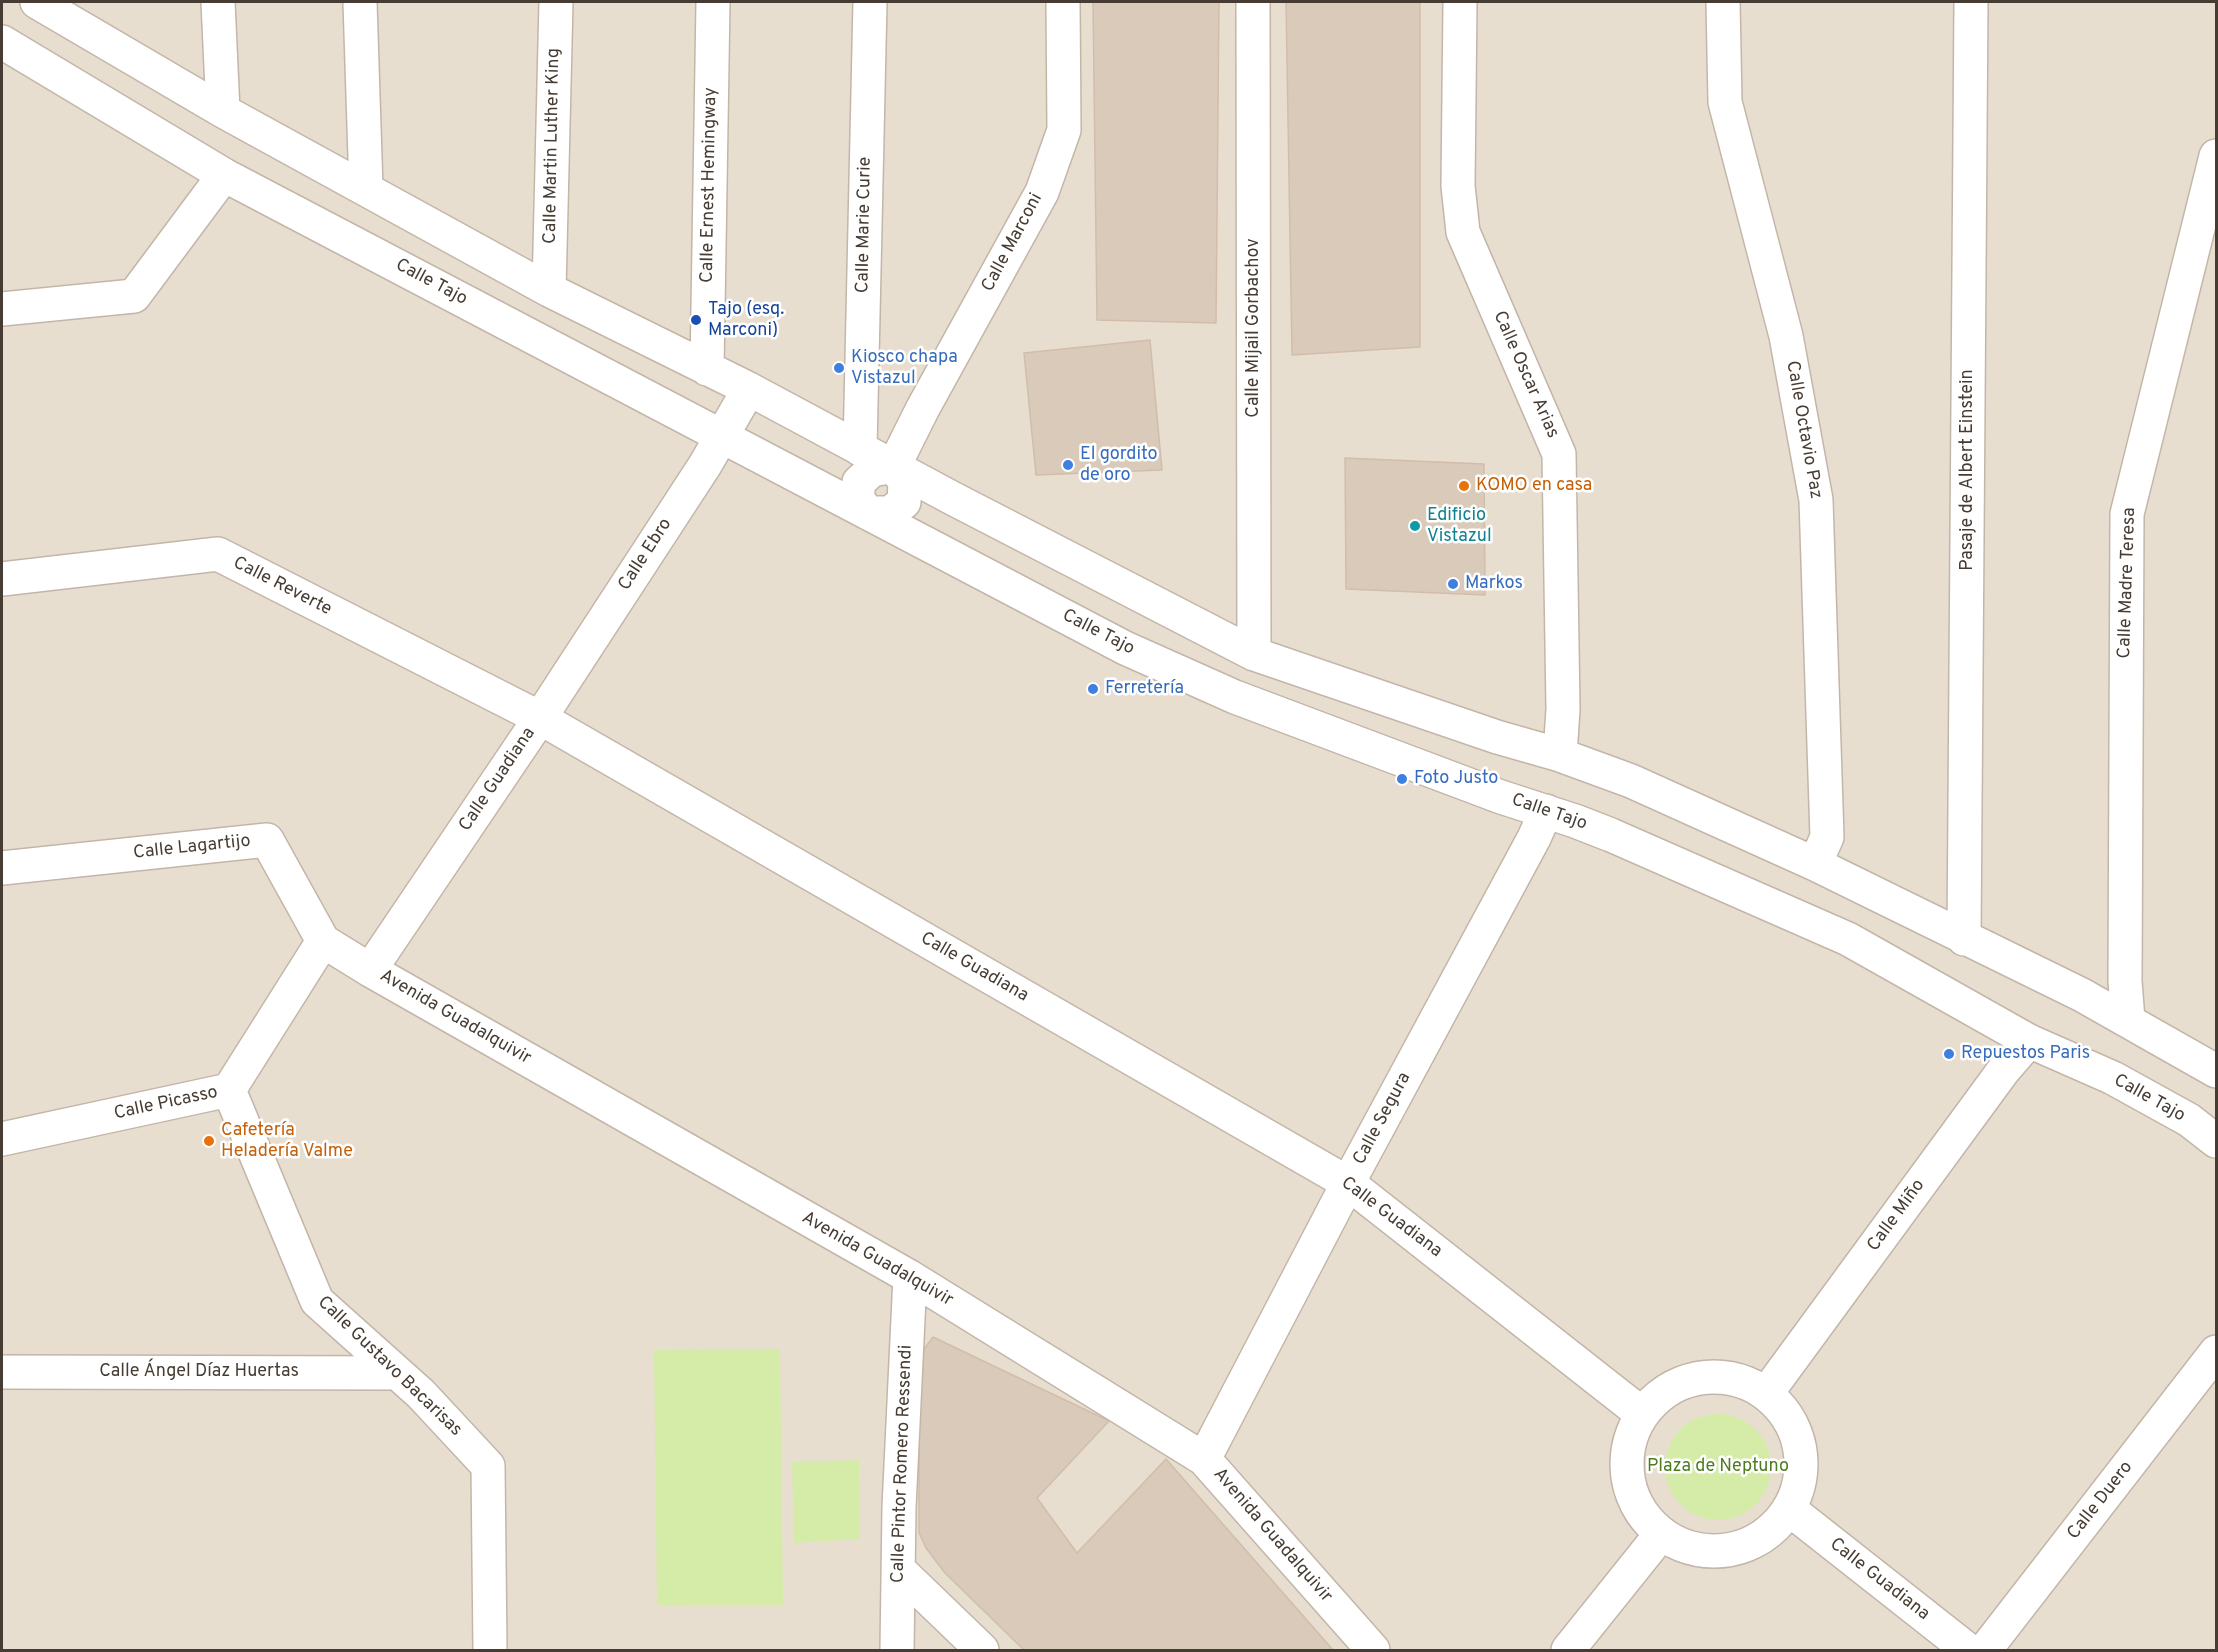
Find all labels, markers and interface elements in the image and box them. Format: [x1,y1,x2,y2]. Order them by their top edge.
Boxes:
street label: Calle Martin Luther King [540,48,566,244]
street label: Calle Ernest Hemingway [697,87,723,283]
street label: Calle Marie Curie [853,157,877,293]
street label: Calle Marconi [978,190,1048,296]
street label: Calle Mijail Gorbachov [1243,238,1265,418]
street label: Calle Tajo [391,255,471,311]
place label: Tajo (esq. Marconi) [708,299,784,342]
street label: Calle Oscar Arias [1487,308,1563,442]
marker: Tajo (esq. Marconi) [689,313,703,327]
place label: Kiosco chapa Vistazul [851,347,958,389]
street label: Calle Octavio Paz [1780,359,1826,501]
marker: Kiosco chapa Vistazul [832,361,846,375]
street label: Pasaje de Albert Einstein [1957,369,1979,571]
place label: El gordito de oro [1080,444,1158,486]
marker: El gordito de oro [1061,458,1075,472]
place label: KOMO en casa [1476,475,1592,497]
marker: KOMO en casa [1457,479,1471,493]
place label: Edificio Vistazul [1427,505,1492,548]
street label: Calle Madre Teresa [2115,507,2141,659]
street label: Calle Ebro [615,515,677,595]
marker: Edificio Vistazul [1408,519,1422,533]
street label: Calle Reverte [229,553,335,621]
place label: Markos [1465,573,1523,595]
marker: Markos [1446,577,1460,591]
street label: Calle Tajo [1058,606,1138,660]
place label: Ferretería [1105,678,1184,700]
marker: Ferretería [1086,682,1100,696]
street label: Calle Guadiana [455,724,541,836]
place label: Foto Justo [1414,768,1498,790]
marker: Foto Justo [1395,772,1409,786]
street label: Calle Tajo [1508,790,1590,836]
street label: Calle Lagartijo [132,831,252,865]
street label: Calle Guadiana [916,928,1032,1008]
street label: Avenida Guadalquivir [375,966,535,1070]
place label: Repuestos Paris [1961,1043,2090,1065]
marker: Repuestos Paris [1942,1047,1956,1061]
street label: Calle Segura [1350,1069,1416,1169]
street label: Calle Tajo [2109,1071,2189,1127]
street label: Calle Picasso [112,1082,220,1126]
place label: Cafetería Heladería Valme [221,1120,353,1162]
marker: Cafetería Heladería Valme [202,1134,216,1148]
street label: Calle Guadiana [1336,1173,1446,1263]
street label: Calle Miño [1864,1176,1930,1256]
street label: Avenida Guadalquivir [797,1208,957,1312]
street label: Calle Gustavo Bacarisas [312,1292,466,1442]
street label: Calle Pintor Romero Ressendi [888,1344,918,1584]
street label: Calle Ángel Díaz Huertas [99,1361,299,1383]
park label: Plaza de Neptuno [1647,1456,1789,1478]
street label: Calle Duero [2064,1458,2138,1544]
street label: Avenida Guadalquivir [1208,1464,1336,1608]
street label: Calle Guadiana [1825,1534,1933,1626]

